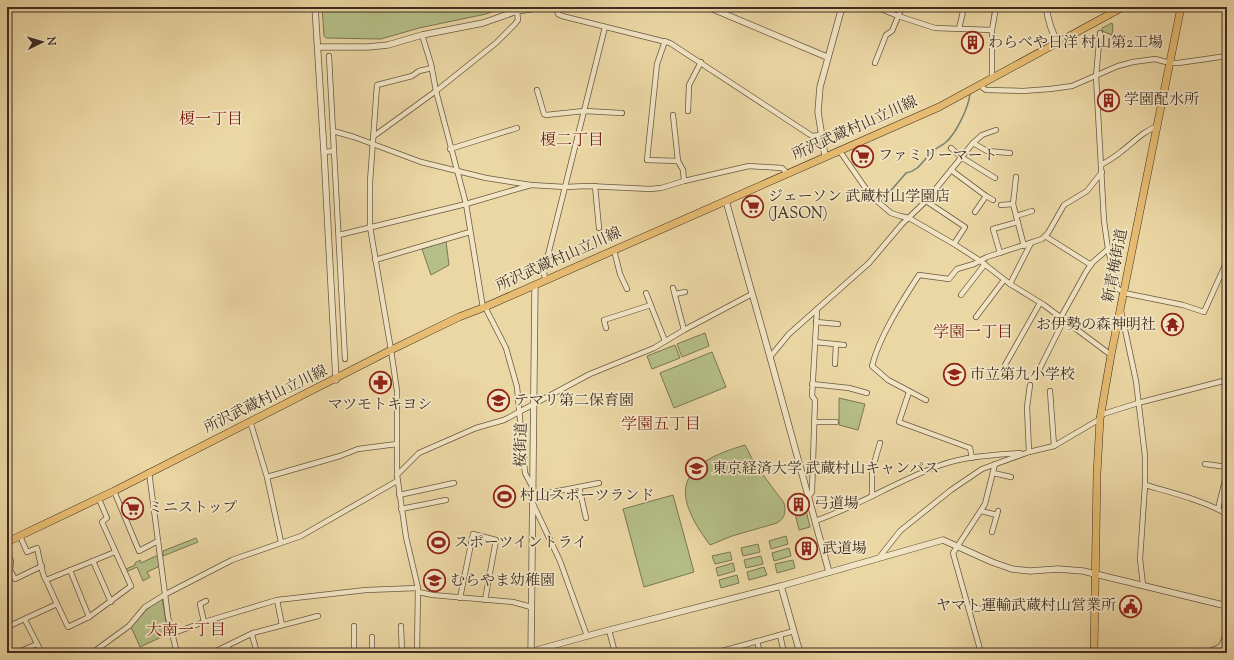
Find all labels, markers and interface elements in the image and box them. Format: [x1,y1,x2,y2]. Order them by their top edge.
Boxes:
north arrow [22,22,62,62]
building icon: わらべや日洋 村山第2工場 [959,30,985,56]
place label: わらべや日洋 村山第2工場 [988,33,1163,54]
text: N [43,35,59,47]
building icon: 学園配水所 [1095,87,1121,113]
place label: 学園配水所 [1124,90,1199,111]
street label: 所沢武蔵村山立川線 [789,92,921,166]
district label: 榎一丁目 [179,109,243,132]
district label: 榎二丁目 [540,130,604,153]
supermarket icon: ファミリーマート [850,143,876,169]
place label: ファミリーマート [878,146,998,167]
place label: ジェーソン 武蔵村山学園店 (JASON) [768,187,950,225]
supermarket icon: ジェーソン 武蔵村山学園店 (JASON) [740,193,766,219]
street label: 所沢武蔵村山立川線 [493,223,625,297]
street label: 新青梅街道 [1099,227,1133,305]
temple icon: お伊勢の森神明社 [1159,312,1185,338]
place label: お伊勢の森神明社 [1036,315,1156,336]
district label: 学園一丁目 [933,322,1013,345]
street label: 所沢武蔵村山立川線 [201,361,331,439]
school or university icon: 市立第九小学校 [942,362,968,388]
place label: 市立第九小学校 [970,365,1075,386]
pharmacy icon: マツモトキヨシ [367,369,393,395]
school or university icon: テマリ第二保育園 [486,388,512,414]
place label: テマリ第二保育園 [514,391,634,412]
place label: マツモトキヨシ [328,395,432,416]
district label: 学園五丁目 [621,414,701,437]
street label: 桜街道 [511,422,533,468]
school or university icon: 東京経済大学 武蔵村山キャンパス [684,456,710,482]
place label: 東京経済大学 武蔵村山キャンパス [712,459,939,480]
sports icon: 村山スポーツランド [491,483,517,509]
place label: 村山スポーツランド [520,486,654,507]
building icon: 弓道場 [785,491,811,517]
place label: 弓道場 [814,494,859,515]
supermarket icon: ミニストップ [120,495,146,521]
place label: ミニストップ [148,498,238,519]
sports icon: スポーツイントライ [426,530,452,556]
place label: スポーツイントライ [454,533,587,554]
building icon: 武道場 [794,536,820,562]
place label: 武道場 [822,539,867,560]
school or university icon: むらやま幼稚園 [421,568,447,594]
place label: むらやま幼稚園 [450,571,555,592]
public building icon: ヤマト運輸武蔵村山営業所 [1118,593,1144,619]
place label: ヤマト運輸武蔵村山営業所 [936,596,1116,617]
district label: 大南一丁目 [146,620,226,643]

